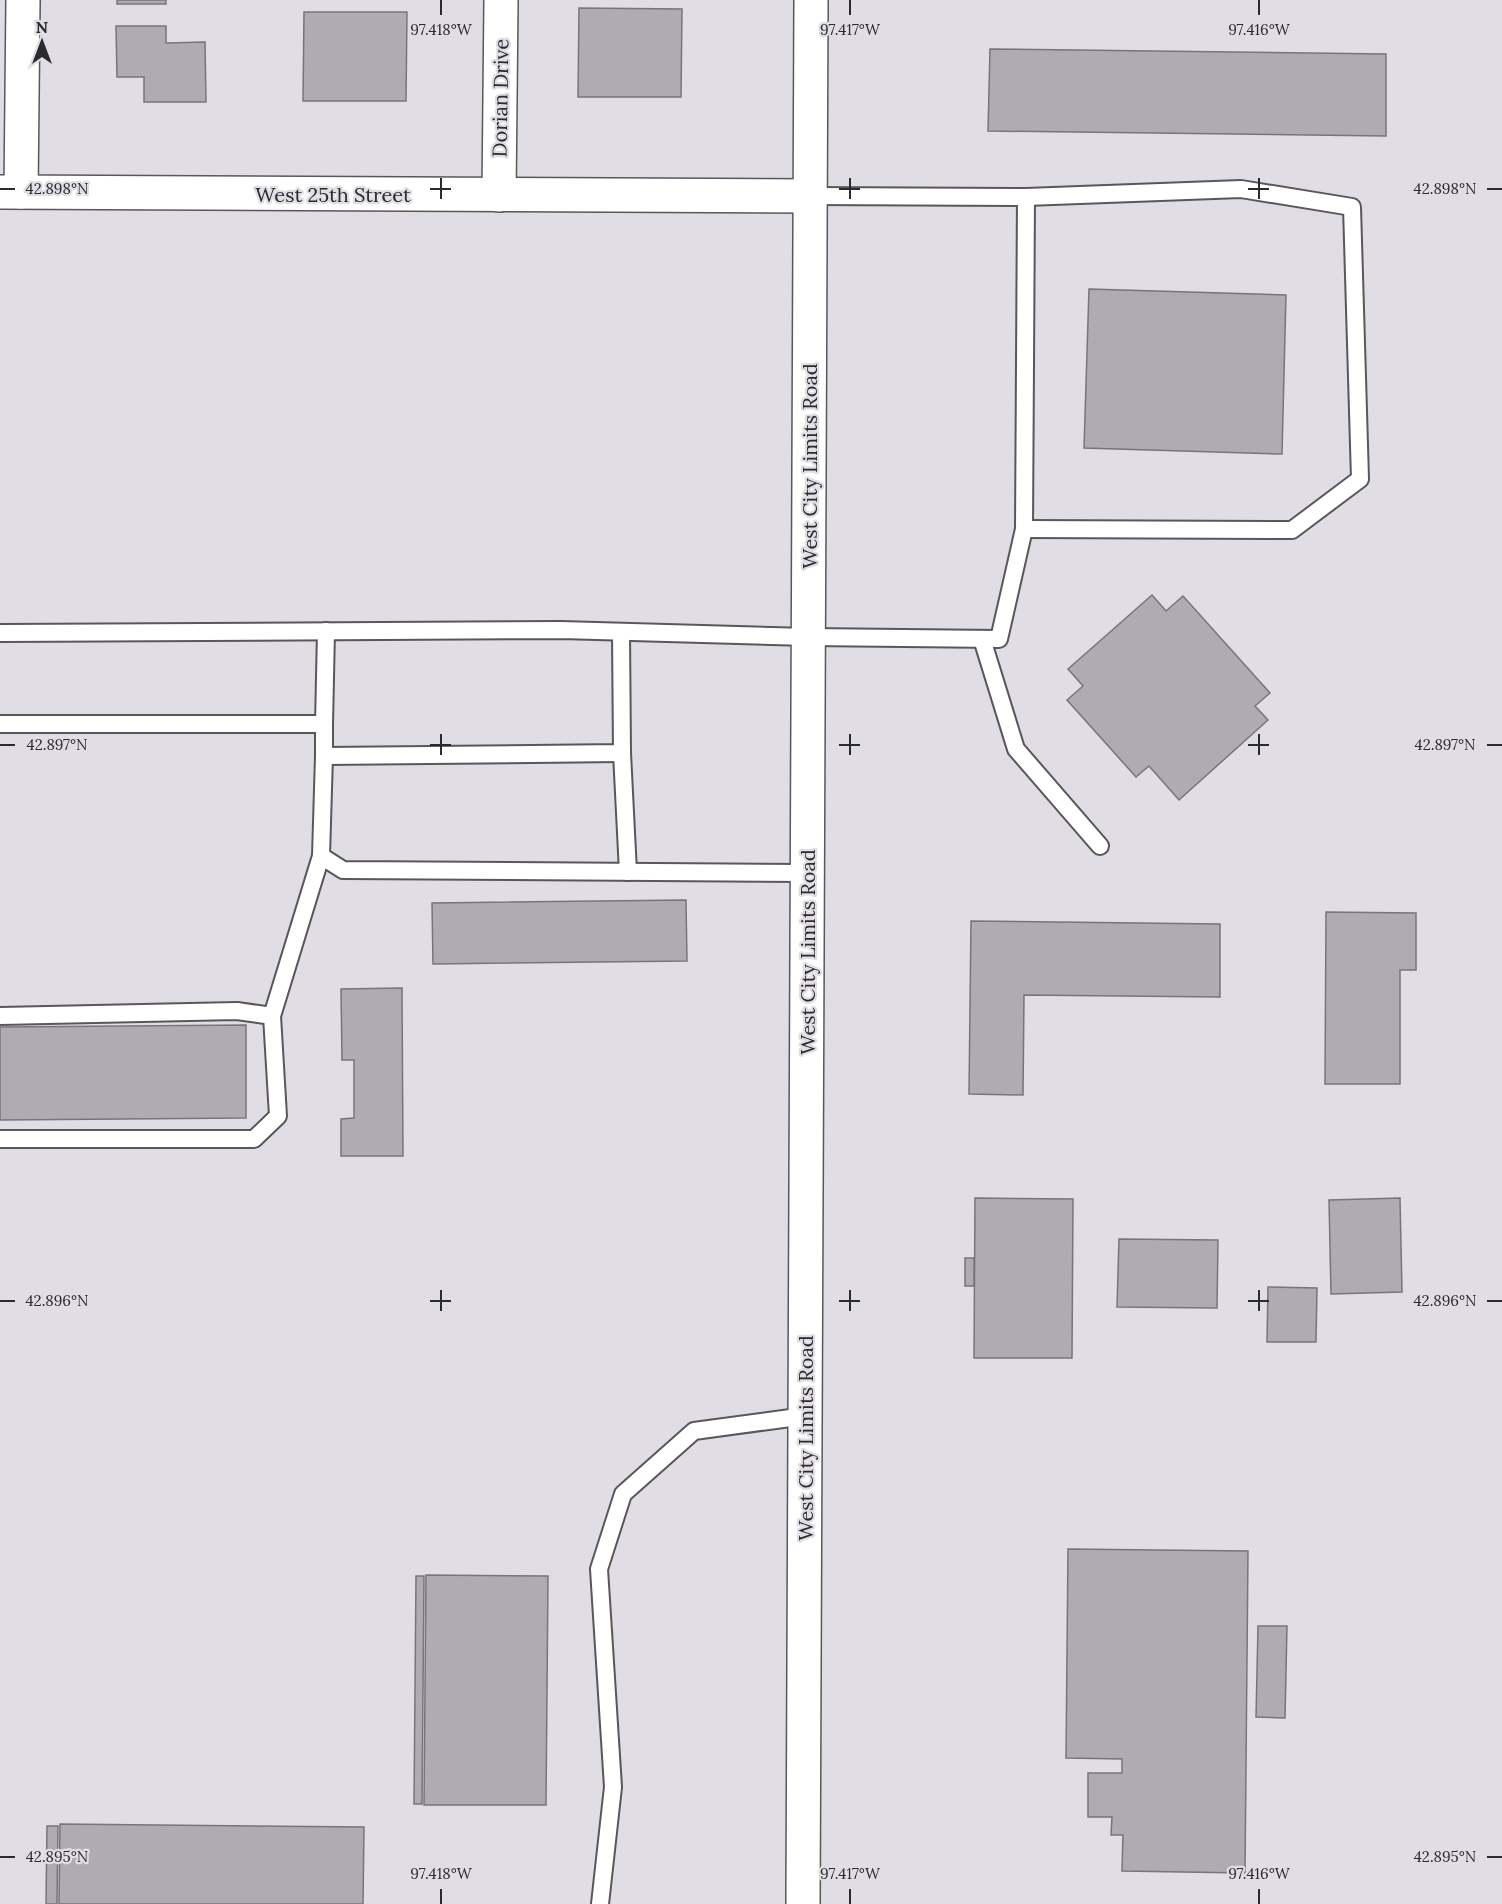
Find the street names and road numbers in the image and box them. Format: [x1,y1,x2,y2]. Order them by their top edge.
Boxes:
street label: Dorian Drive [486,38,514,158]
street label: West 25th Street [255,182,411,207]
street label: West City Limits Road [797,363,822,569]
street label: West City Limits Road [795,849,820,1055]
street label: West City Limits Road [793,1335,818,1541]

